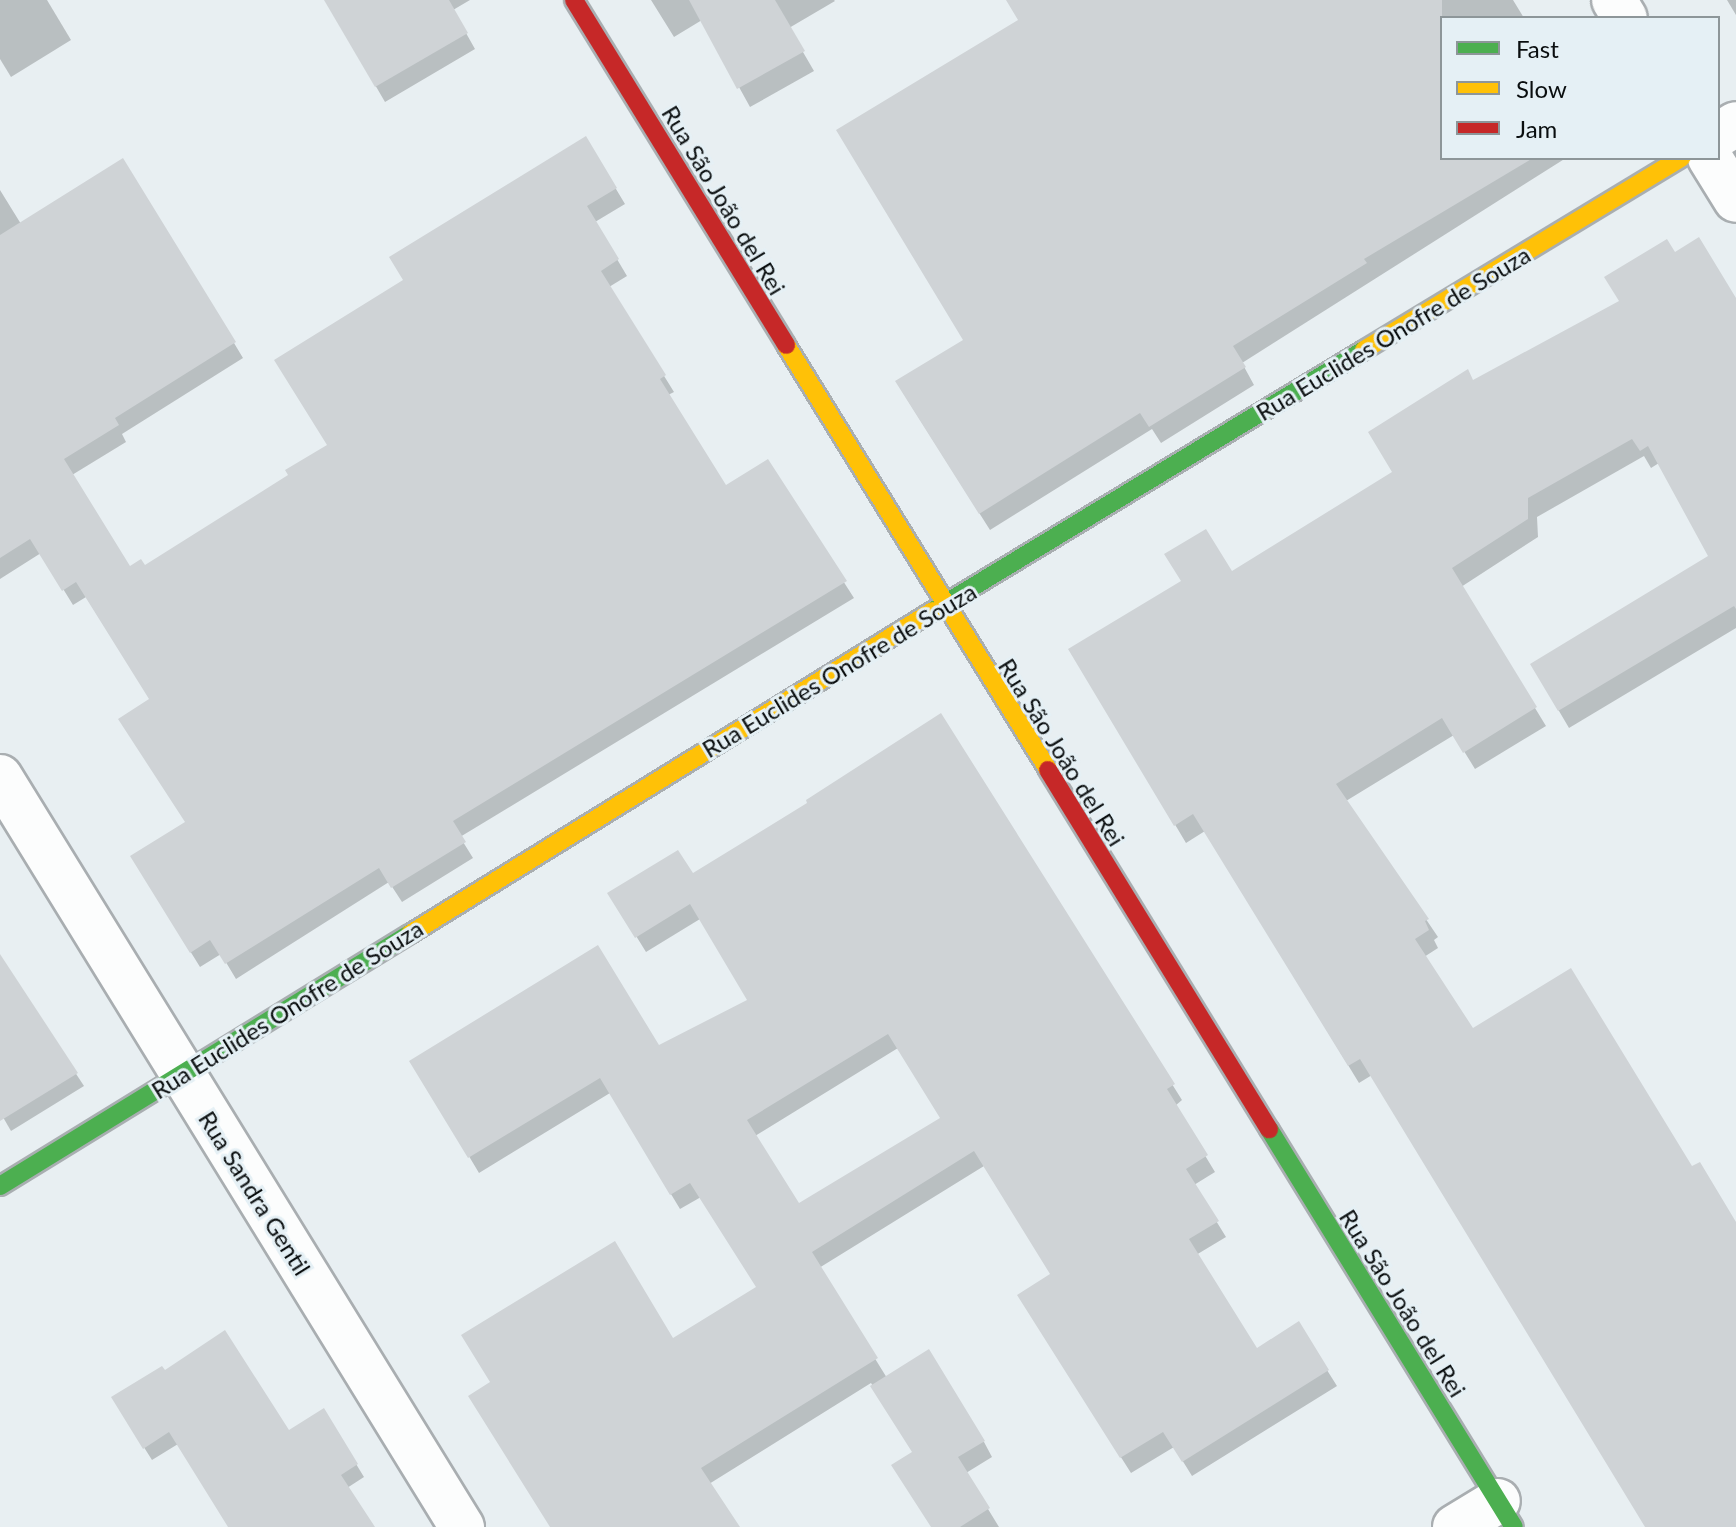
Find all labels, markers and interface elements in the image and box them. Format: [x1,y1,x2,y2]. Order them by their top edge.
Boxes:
legend [1440,16,1720,160]
text: Fast [1516,34,1559,63]
text: Slow [1516,74,1567,103]
street label: Rua São João del Rei [656,100,792,300]
text: Jam [1516,114,1557,143]
street label: Rua Euclides Onofre de Souza [1251,240,1535,426]
street label: Rua Euclides Onofre de Souza [697,577,981,763]
street label: Rua São João del Rei [993,653,1131,851]
street label: Rua Euclides Onofre de Souza [146,913,428,1105]
street label: Rua Sandra Gentil [193,1106,317,1280]
street label: Rua São João del Rei [1334,1204,1472,1402]

